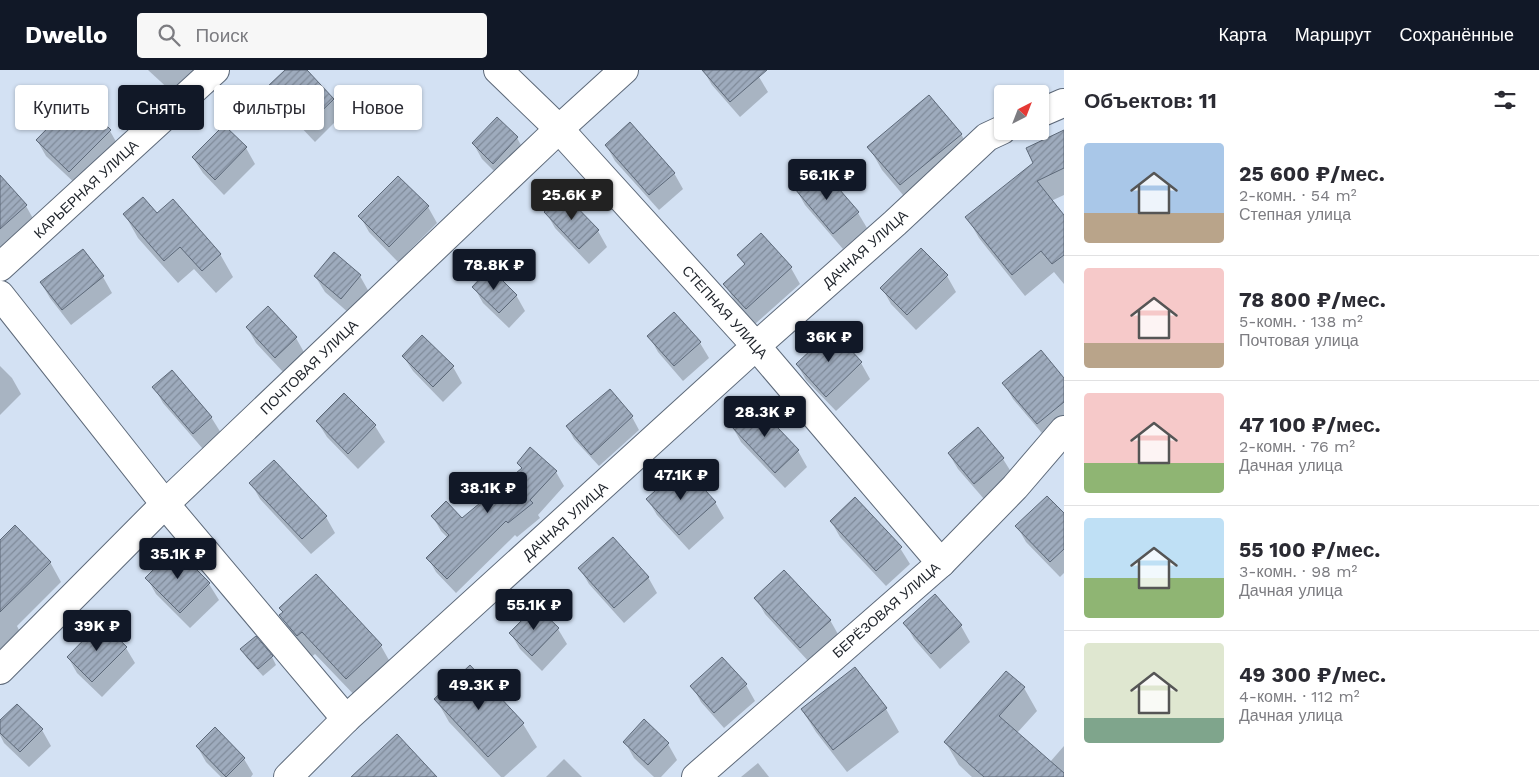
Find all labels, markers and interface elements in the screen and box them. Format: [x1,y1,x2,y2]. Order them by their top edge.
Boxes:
search box [137,13,487,58]
text: Dwello [25,21,107,49]
icon: search [155,21,183,49]
text: Поиск [195,24,248,47]
text: Карта [1219,24,1267,45]
text: Маршрут [1295,24,1371,45]
text: Сохранённые [1399,24,1514,45]
chip: Купить [15,85,108,130]
chip: Снять [118,85,204,130]
chip: Фильтры [214,85,324,130]
chip: Новое [334,85,422,130]
north arrow [994,85,1049,140]
map controls [994,85,1049,140]
icon: filters [1491,86,1519,114]
text: Объектов: 11 [1084,88,1217,113]
street label: КАРЬЕРНАЯ УЛИЦА [31,136,142,241]
pin: 56.1K ₽ [781,158,873,201]
text: 25 600 ₽/мес. [1239,161,1385,186]
icon: home [1124,163,1184,223]
text: 56.1K ₽ [799,165,855,184]
pin: 25.6K ₽ [526,178,618,221]
text: 25.6K ₽ [542,185,602,204]
text: 2-комн. · 54 m² [1239,186,1357,205]
text: Степная улица [1239,205,1351,224]
street label: ДАЧНАЯ УЛИЦА [819,206,911,291]
pin: 78.8K ₽ [448,248,540,291]
text: 78.8K ₽ [464,255,524,274]
street label: СТЕПНАЯ УЛИЦА [679,262,771,362]
text: 78 800 ₽/мес. [1239,287,1386,312]
icon: home [1124,288,1184,348]
text: 5-комн. · 138 m² [1239,312,1363,331]
street label: ПОЧТОВАЯ УЛИЦА [257,316,362,418]
pin: 36K ₽ [794,320,864,363]
text: 36K ₽ [806,327,852,346]
text: Почтовая улица [1239,331,1359,350]
pin: 28.3K ₽ [719,396,811,438]
text: 28.3K ₽ [735,402,795,421]
text: 47 100 ₽/мес. [1239,412,1381,437]
icon: home [1124,413,1184,473]
text: 2-комн. · 76 m² [1239,437,1355,456]
text: Дачная улица [1239,456,1343,475]
pin: 47.1K ₽ [635,458,727,501]
text: 47.1K ₽ [654,465,708,484]
pin: 38.1K ₽ [442,472,534,514]
text: 38.1K ₽ [460,478,516,497]
street label: ДАЧНАЯ УЛИЦА [519,478,611,563]
text: 55 100 ₽/мес. [1239,537,1380,562]
pin: 35.1K ₽ [132,538,224,580]
icon: home [1124,538,1184,598]
text: 35.1K ₽ [150,544,206,563]
street label: БЕРЁЗОВАЯ УЛИЦА [829,559,943,661]
text: 3-комн. · 98 m² [1239,562,1357,581]
text: Дачная улица [1239,581,1343,600]
pin: 55.1K ₽ [488,588,580,631]
text: 55.1K ₽ [506,595,562,614]
pin: 39K ₽ [62,610,132,652]
text: 39K ₽ [74,616,120,635]
text: 49 300 ₽/мес. [1239,662,1386,687]
icon: home [1124,663,1184,723]
pin: 49.3K ₽ [433,668,525,711]
text: 49.3K ₽ [449,675,509,694]
text: 4-комн. · 112 m² [1239,687,1360,706]
text: Дачная улица [1239,706,1343,725]

